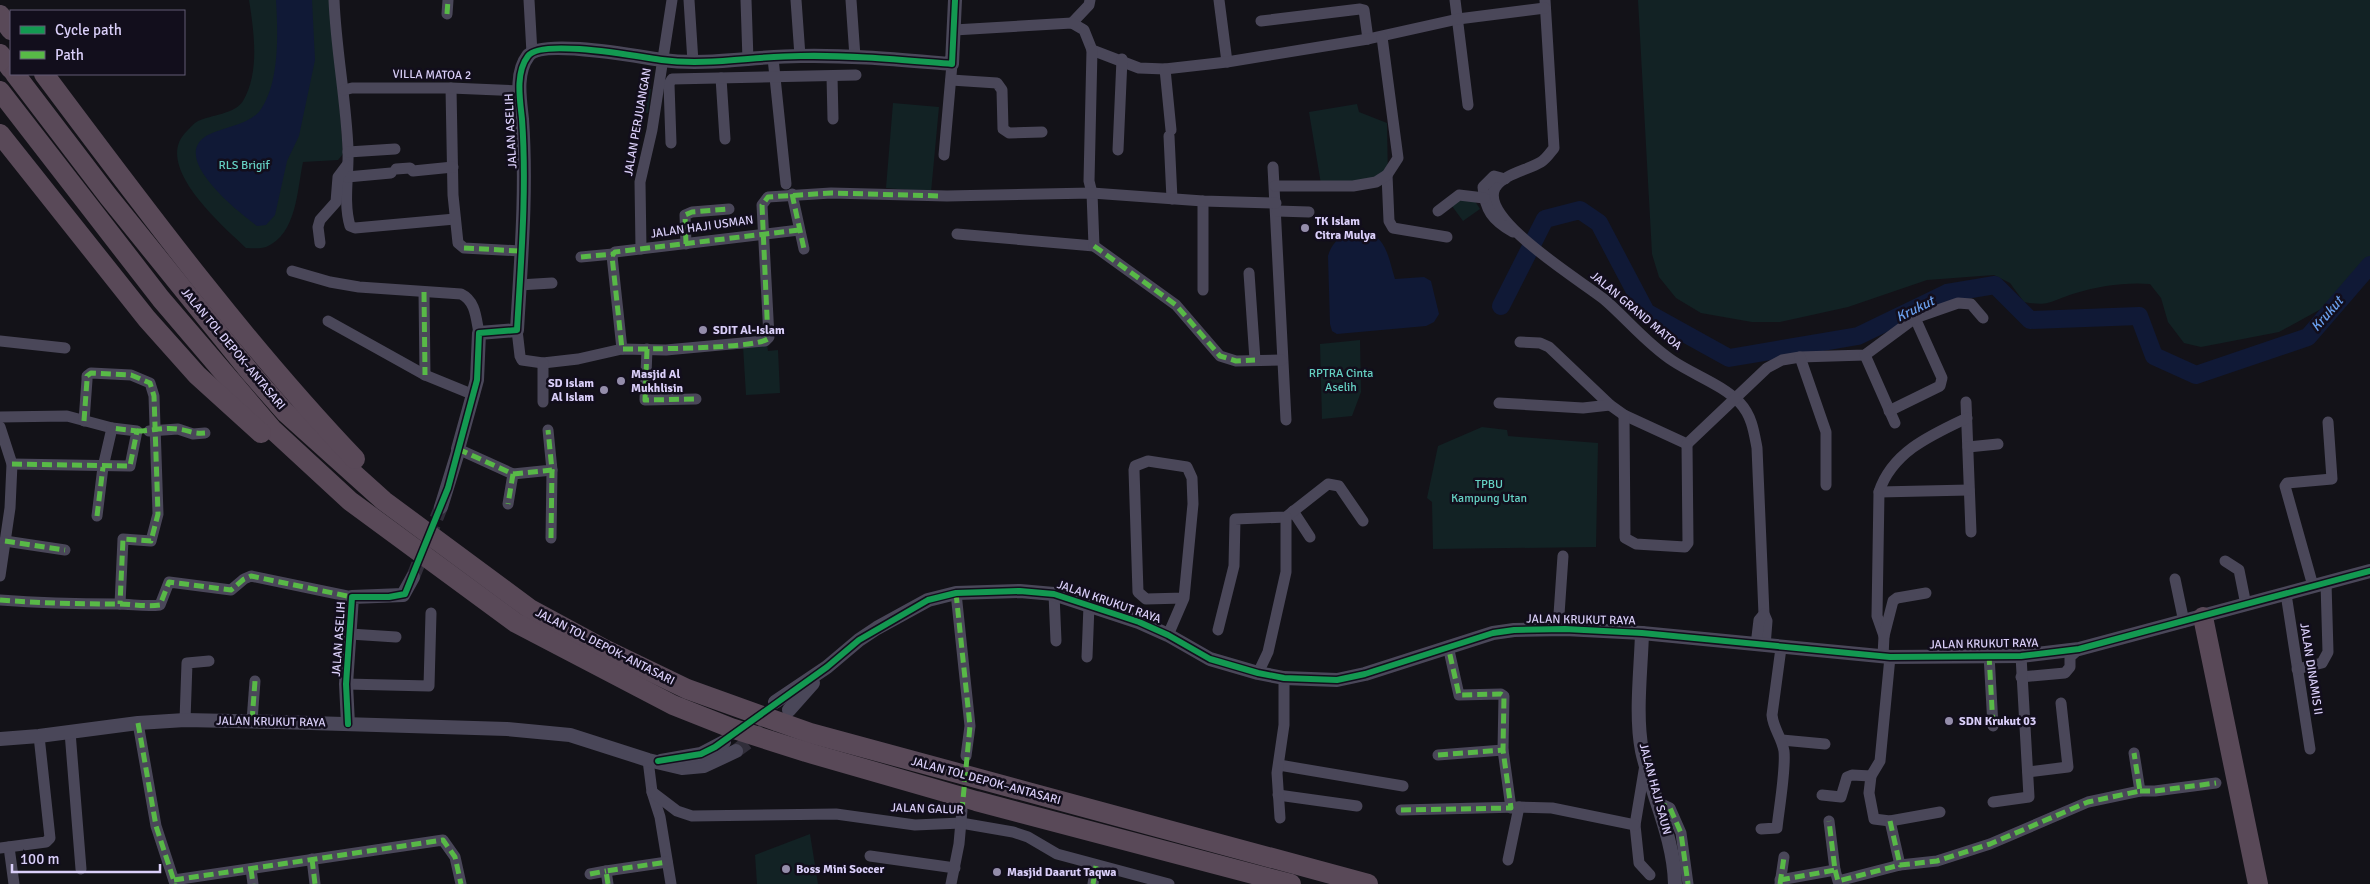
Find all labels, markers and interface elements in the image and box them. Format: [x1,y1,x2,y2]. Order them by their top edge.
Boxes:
legend [10,10,185,75]
text: Cycle path [55,21,122,39]
text: Path [55,46,84,64]
street label: VILLA MATOA 2 [392,67,472,83]
street label: JALAN PERJUANGAN [621,67,655,177]
street label: JALAN ASELIH [502,93,520,169]
park label: RLS Brigif [218,158,271,173]
street label: JALAN HAJI USMAN [650,212,754,242]
place label: TK Islam Citra Mulya [1315,214,1376,243]
marker: TK Islam Citra Mulya [1299,222,1311,234]
street label: JALAN GRAND MATOA [1587,268,1685,354]
street label: JALAN TOL DEPOK–ANTASARI [178,285,288,413]
water label: Krukut [1893,292,1939,326]
water label: Krukut [2307,292,2348,335]
place label: SDIT Al-Islam [713,323,785,338]
marker: SDIT Al-Islam [697,324,709,336]
park label: RPTRA Cinta Aselih [1309,366,1373,395]
place label: Masjid Al Mukhlisin [631,367,684,396]
marker: Masjid Al Mukhlisin [615,375,627,387]
place label: SD Islam Al Islam [548,376,594,405]
marker: SD Islam Al Islam [598,384,610,396]
park label: TPBU Kampung Utan [1451,477,1527,506]
street label: JALAN KRUKUT RAYA [1055,577,1164,627]
street label: JALAN ASELIH [329,601,349,677]
street label: JALAN TOL DEPOK–ANTASARI [533,605,677,689]
street label: JALAN KRUKUT RAYA [1526,612,1636,628]
street label: JALAN DINAMIS II [2296,622,2326,716]
street label: JALAN KRUKUT RAYA [1929,636,2039,652]
street label: JALAN KRUKUT RAYA [216,714,326,730]
place label: SDN Krukut 03 [1959,714,2036,729]
marker: SDN Krukut 03 [1943,715,1955,727]
street label: JALAN HAJI SAUN [1636,742,1674,836]
street label: JALAN TOL DEPOK–ANTASARI [910,754,1062,808]
street label: JALAN GALUR [890,800,964,818]
scale bar [12,842,160,874]
text: 100 m [20,850,60,868]
place label: Boss Mini Soccer [796,862,884,877]
marker: Boss Mini Soccer [780,863,792,875]
place label: Masjid Daarut Taqwa [1007,865,1117,880]
marker: Masjid Daarut Taqwa [991,866,1003,878]

